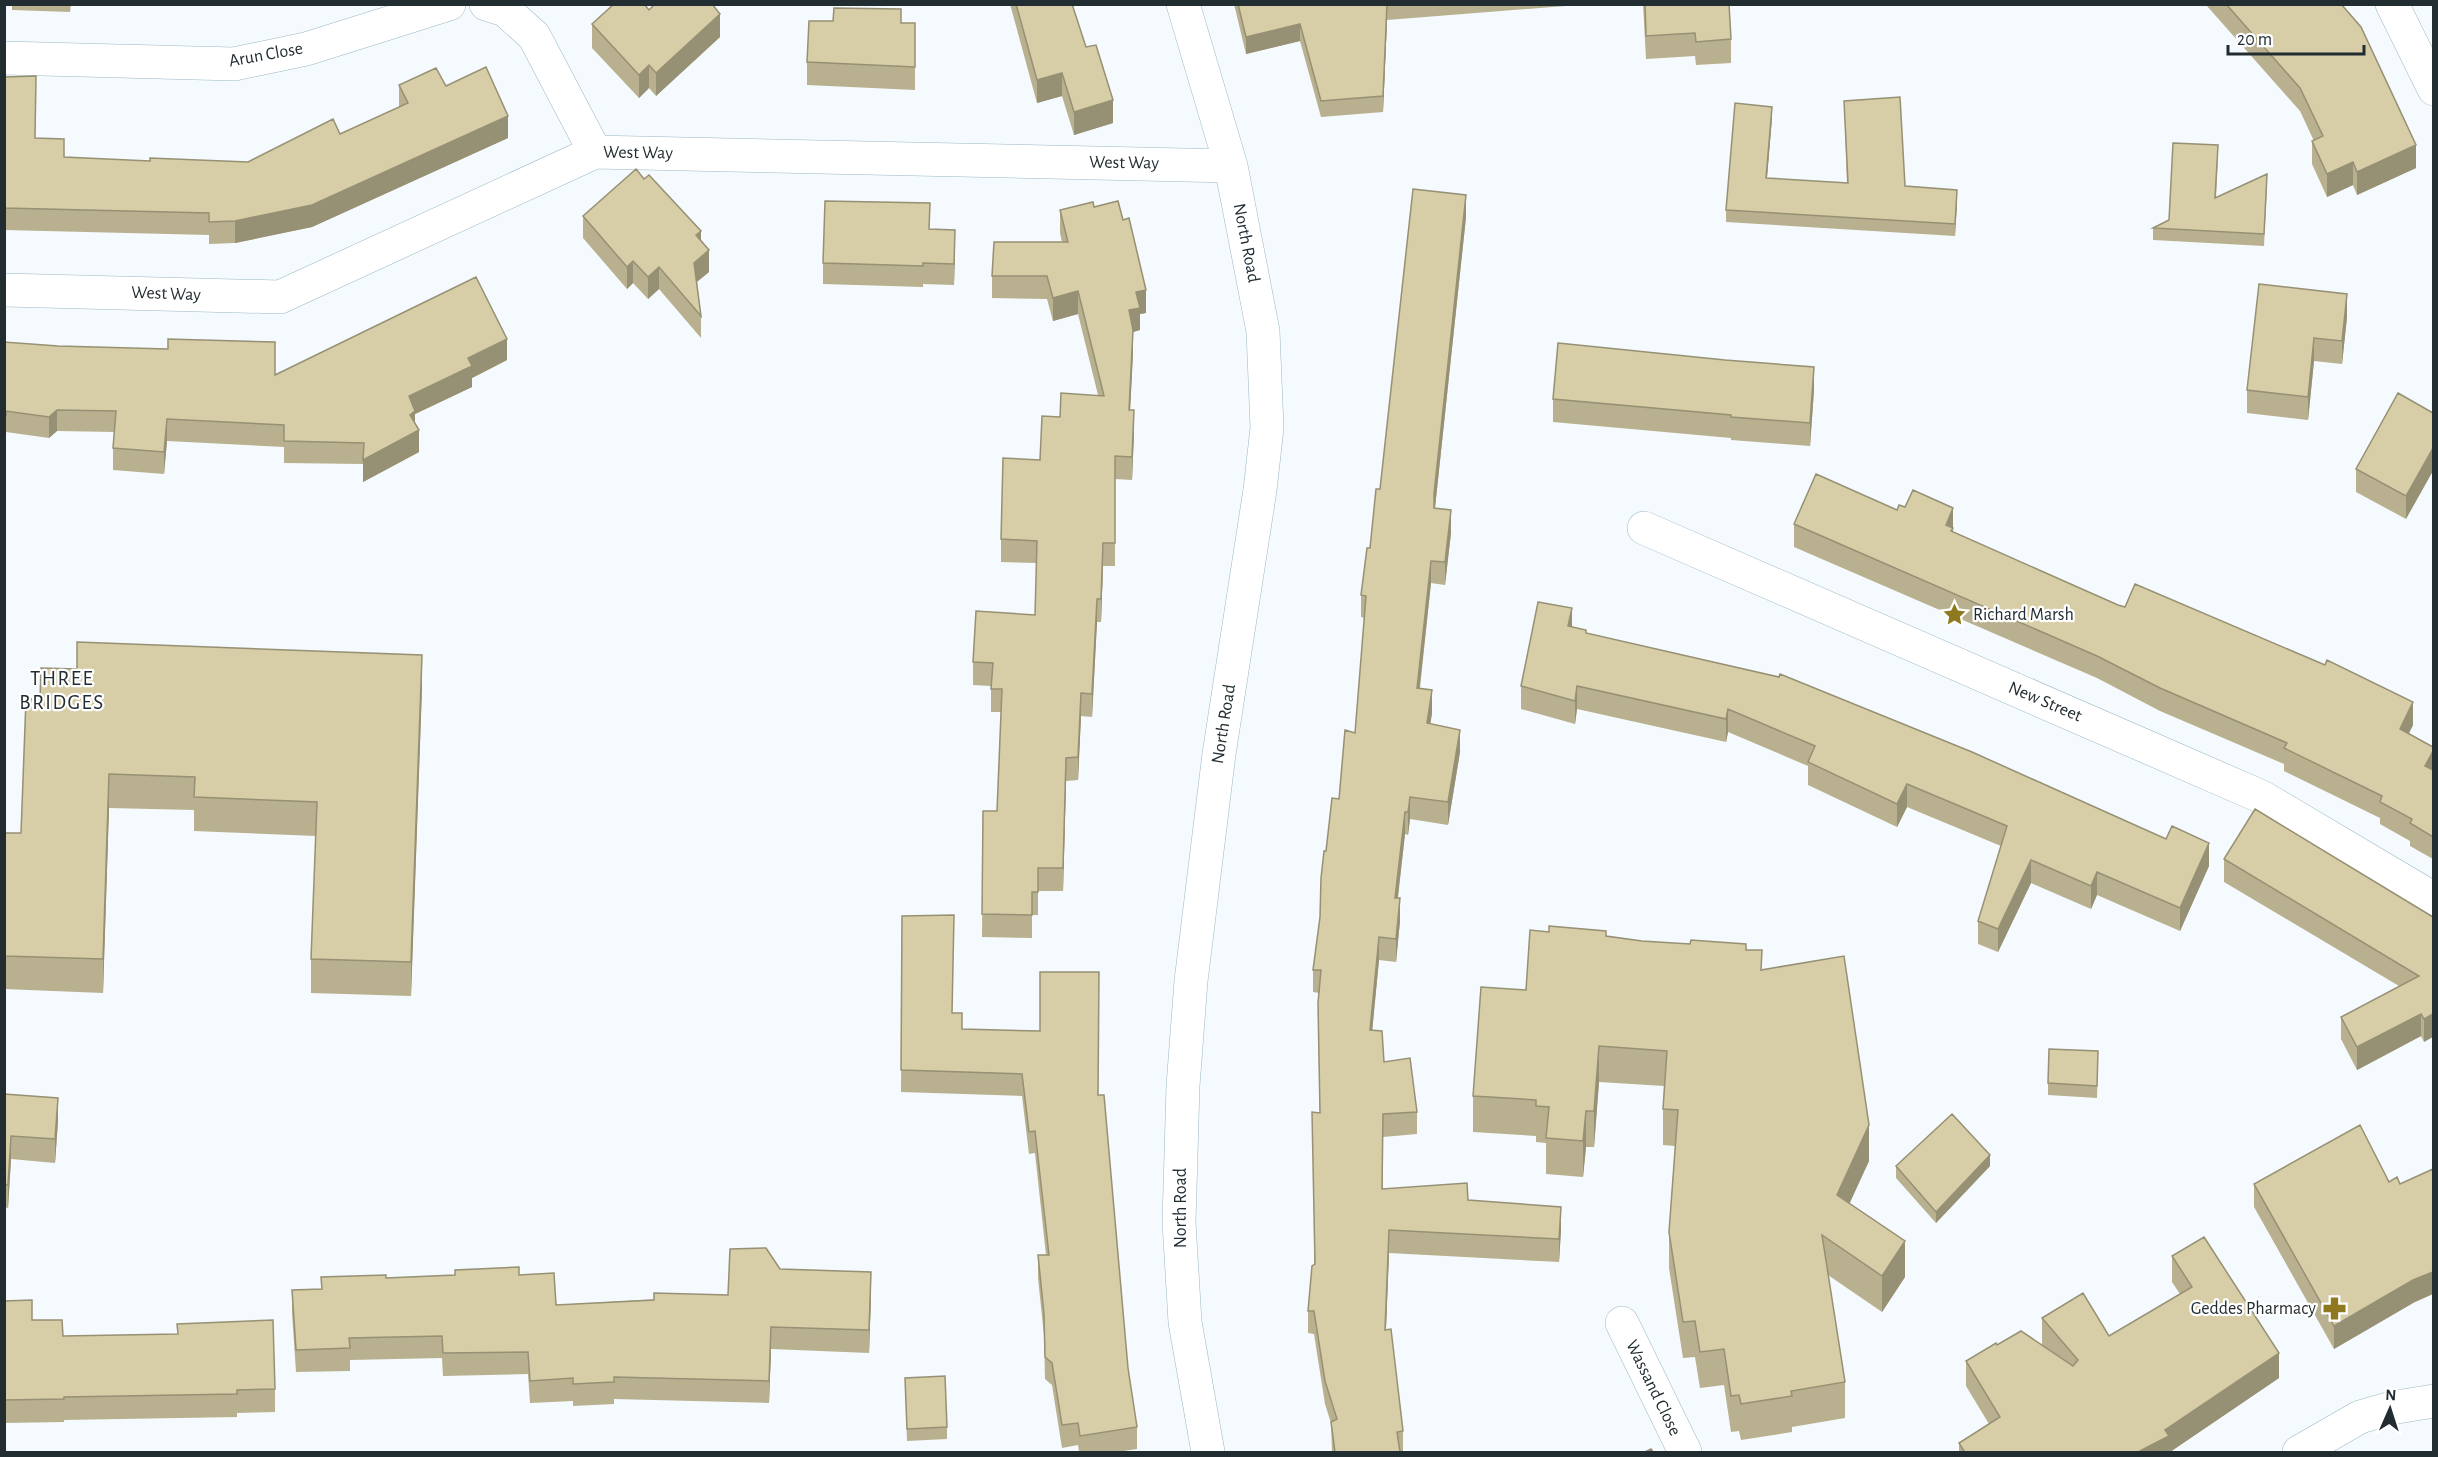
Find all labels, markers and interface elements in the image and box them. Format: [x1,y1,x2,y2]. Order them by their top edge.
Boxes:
scale bar [2228,18,2364,56]
text: 20 m [2237,31,2272,49]
street label: Arun Close [228,40,304,70]
street label: West Way [603,143,673,163]
street label: West Way [1089,153,1159,173]
street label: North Road [1230,202,1262,284]
street label: West Way [131,284,202,304]
place icon: Richard Marsh [1942,602,1968,628]
place label: Richard Marsh [1973,606,2074,624]
district label: THREE BRIDGES [19,668,105,713]
street label: New Street [2006,679,2085,726]
street label: North Road [1209,683,1239,765]
street label: North Road [1172,1168,1190,1248]
pharmacy icon: Geddes Pharmacy [2321,1296,2347,1322]
place label: Geddes Pharmacy [2191,1300,2316,1318]
street label: Wassand Close [1622,1337,1684,1439]
north arrow [2360,1379,2420,1439]
text: N [2385,1387,2397,1403]

